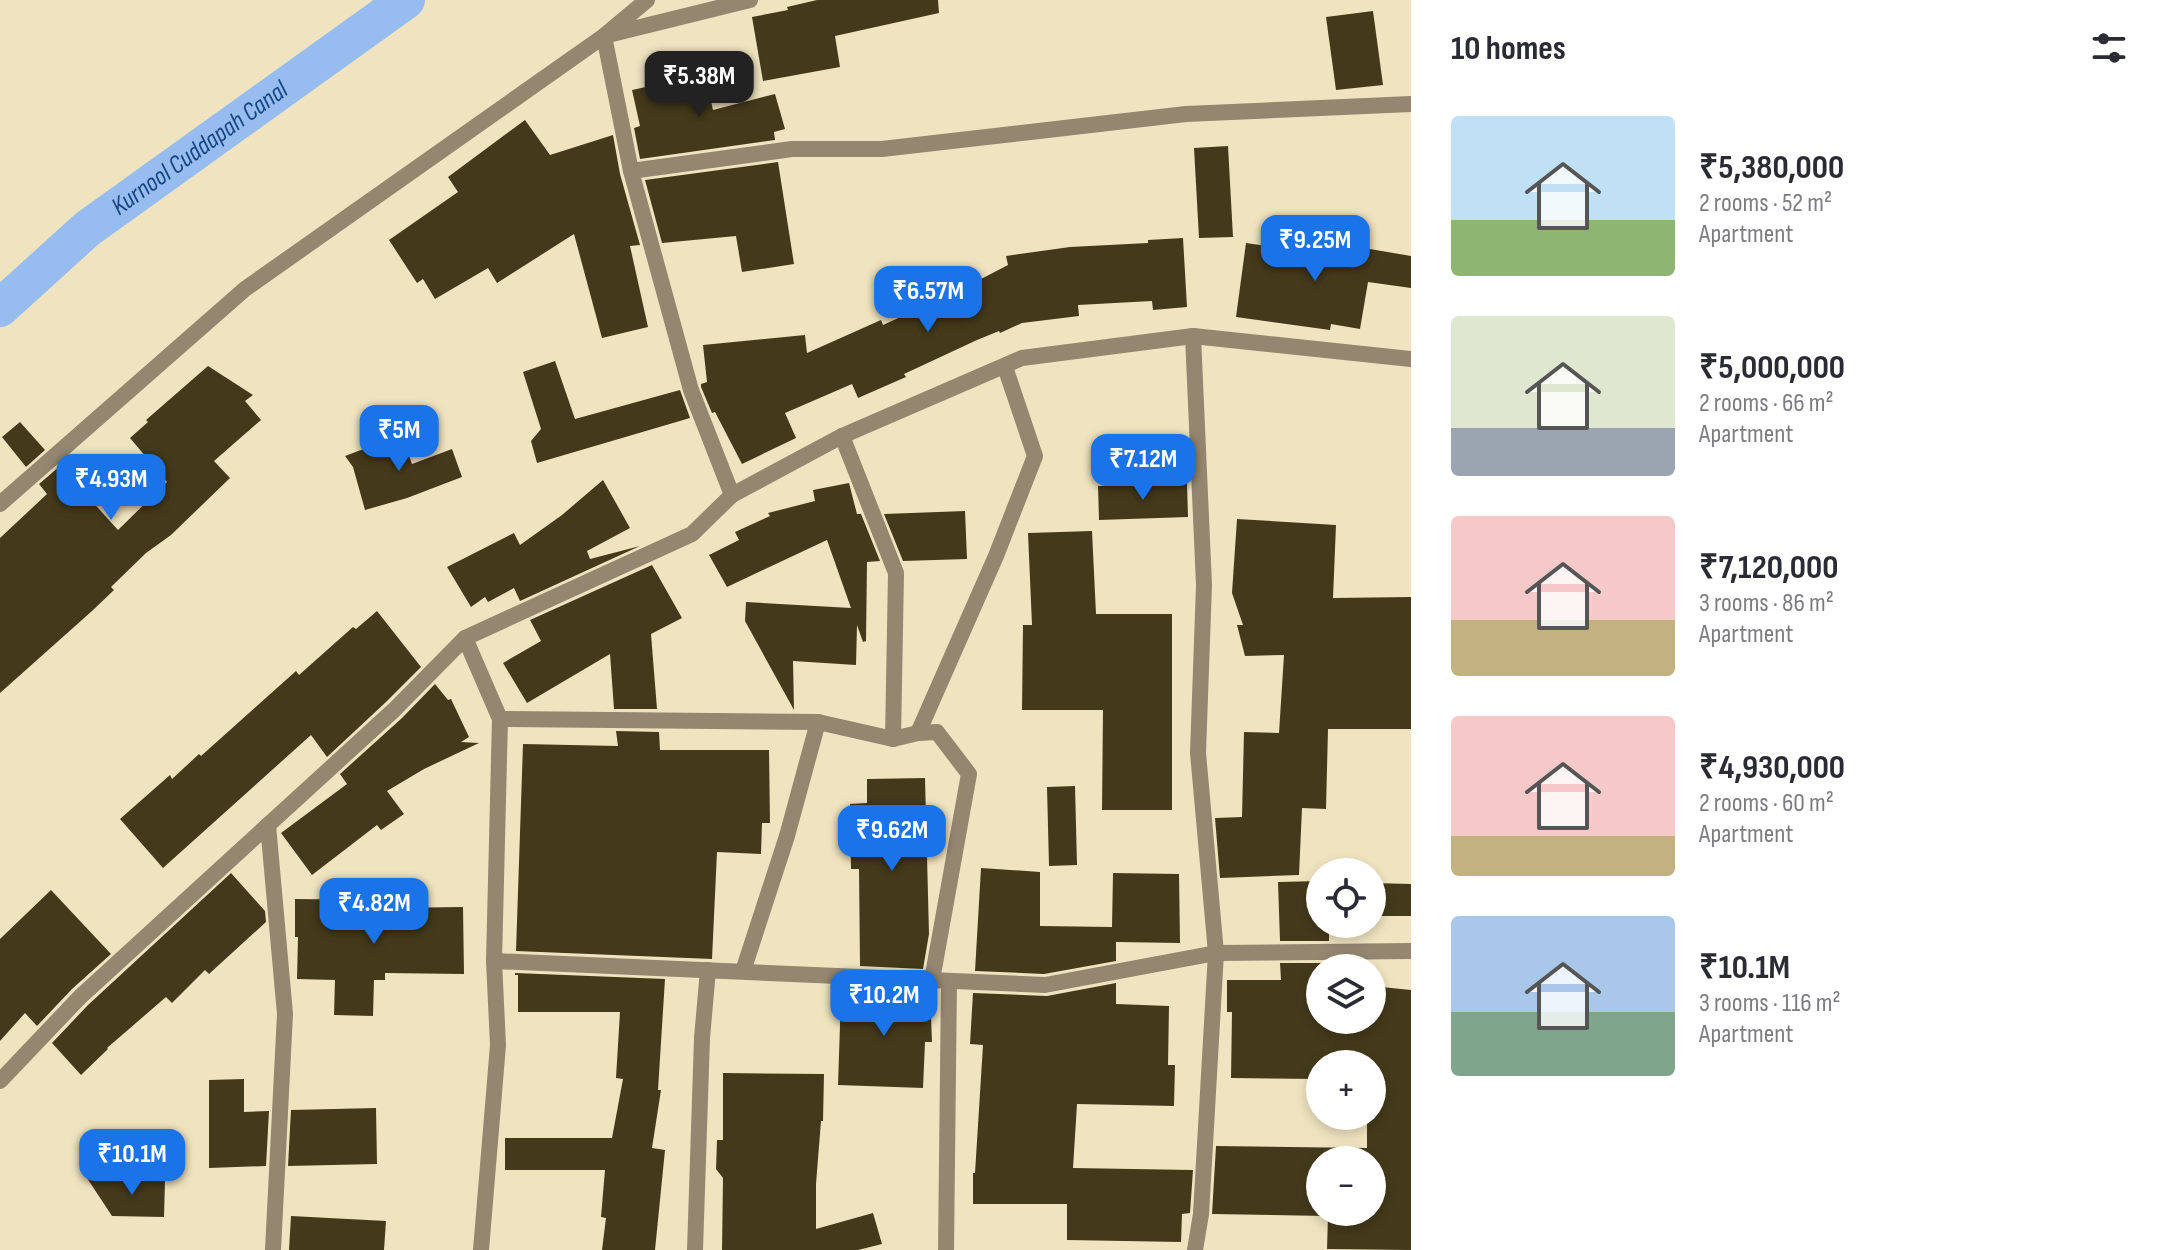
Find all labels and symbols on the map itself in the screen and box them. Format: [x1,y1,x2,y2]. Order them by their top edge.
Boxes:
pin: ₹5.38M [634,51,764,119]
water label: Kurnool Cuddapah Canal [105,74,295,222]
pin: ₹9.25M [1250,215,1380,283]
pin: ₹6.57M [863,266,993,334]
pin: ₹5M [360,405,438,473]
pin: ₹7.12M [1078,434,1208,502]
pin: ₹4.93M [46,454,176,522]
pin: ₹9.62M [827,805,957,873]
pin: ₹4.82M [309,878,439,946]
pin: ₹10.2M [819,970,949,1038]
pin: ₹10.1M [67,1129,197,1197]

